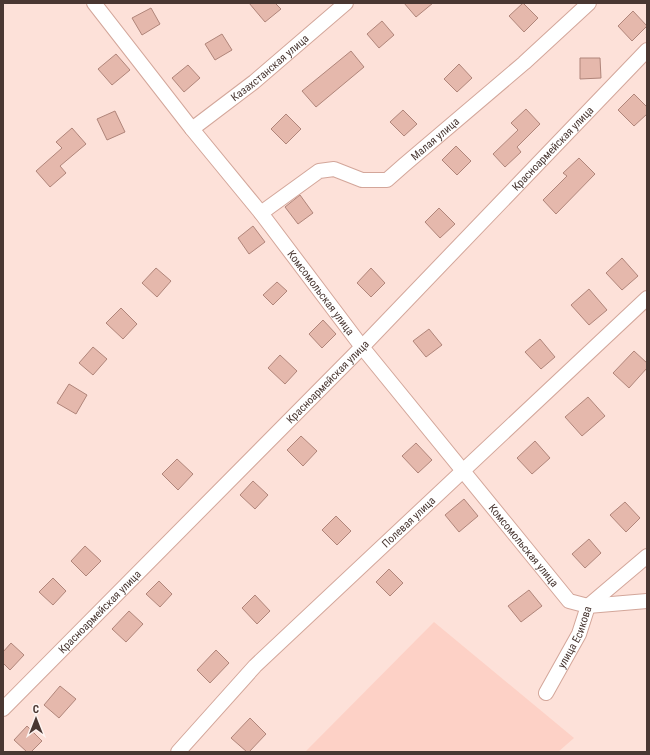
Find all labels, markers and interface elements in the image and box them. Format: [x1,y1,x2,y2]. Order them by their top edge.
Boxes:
street label: Казахстанская улица [229,32,311,104]
street label: Красноармейская улица [509,104,596,194]
street label: Малая улица [408,115,462,163]
street label: Комсомольская улица [284,248,357,338]
street label: Красноармейская улица [284,338,372,426]
street label: Полевая улица [379,494,438,550]
street label: Комсомольская улица [486,502,561,590]
street label: Красноармейская улица [56,568,144,656]
street label: улица Есикова [555,605,594,671]
north arrow [16,699,56,739]
text: С [33,703,39,716]

